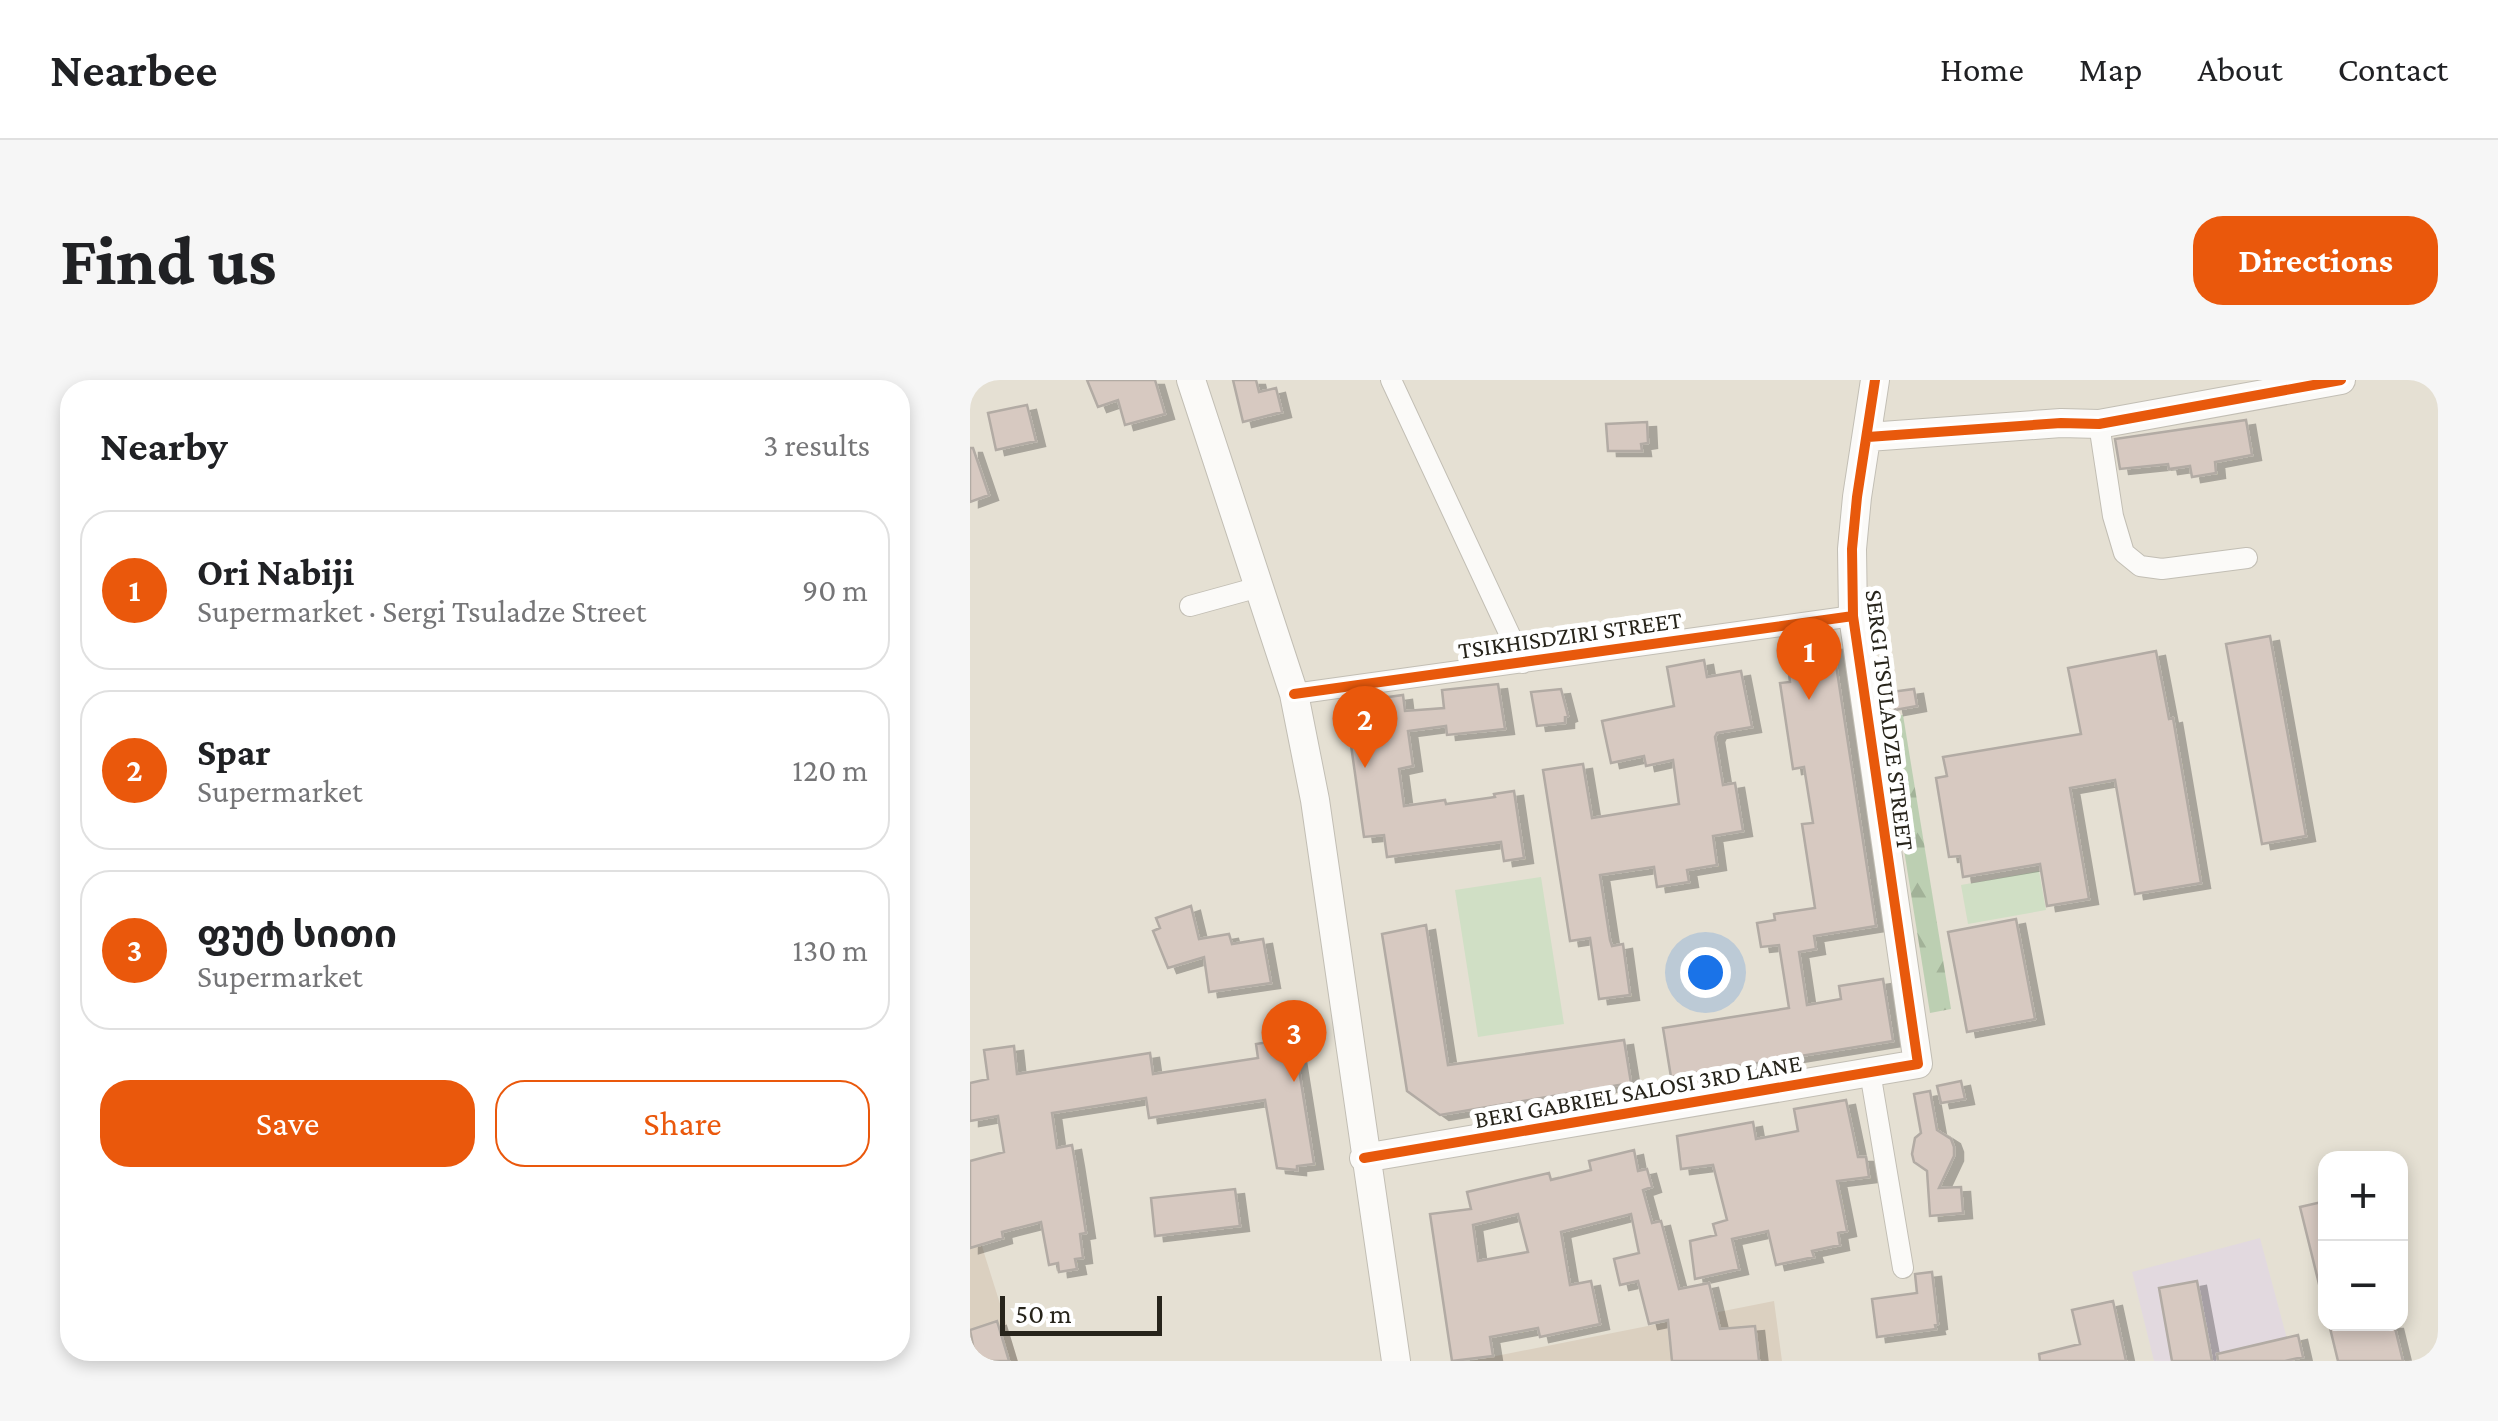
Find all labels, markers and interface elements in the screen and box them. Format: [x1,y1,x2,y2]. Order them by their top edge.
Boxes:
text: Nearbee [50,43,218,96]
text: Home [1940,50,2024,89]
text: Map [2079,50,2142,89]
text: About [2197,50,2283,89]
text: Contact [2338,50,2448,89]
button: Directions [2193,216,2438,305]
text: Find us [60,221,276,299]
text: Nearby [100,422,228,469]
text: 3 results [763,427,870,463]
text: Ori Nabiji [197,551,354,593]
text: 1 [129,572,140,608]
text: 90 m [802,572,868,608]
street label: SERGI TSULADZE STREET [1861,588,1919,852]
text: Supermarket · Sergi Tsuladze Street [197,593,646,629]
street label: TSIKHISDZIRI STREET [1456,606,1684,664]
pin: 1 [1776,618,1842,700]
pin: 2 [1332,686,1398,768]
text: Spar [197,731,271,773]
text: 2 [126,752,143,788]
text: 120 m [792,752,868,788]
text: Supermarket [197,773,363,809]
text: ფუტ სითი [197,913,397,955]
text: 3 [127,932,142,968]
text: 130 m [792,932,868,968]
your location [1680,947,1731,998]
text: Supermarket [197,958,363,994]
pin: 3 [1262,1000,1326,1082]
street label: BERI GABRIEL SALOSI 3RD LANE [1472,1049,1804,1133]
button: Save [100,1080,475,1167]
button: Share [495,1080,870,1167]
map controls [2318,1151,2408,1331]
button: + [2318,1151,2408,1241]
button: − [2318,1241,2408,1331]
scale bar [1000,1291,1162,1336]
text: 50 m [1015,1298,1072,1329]

